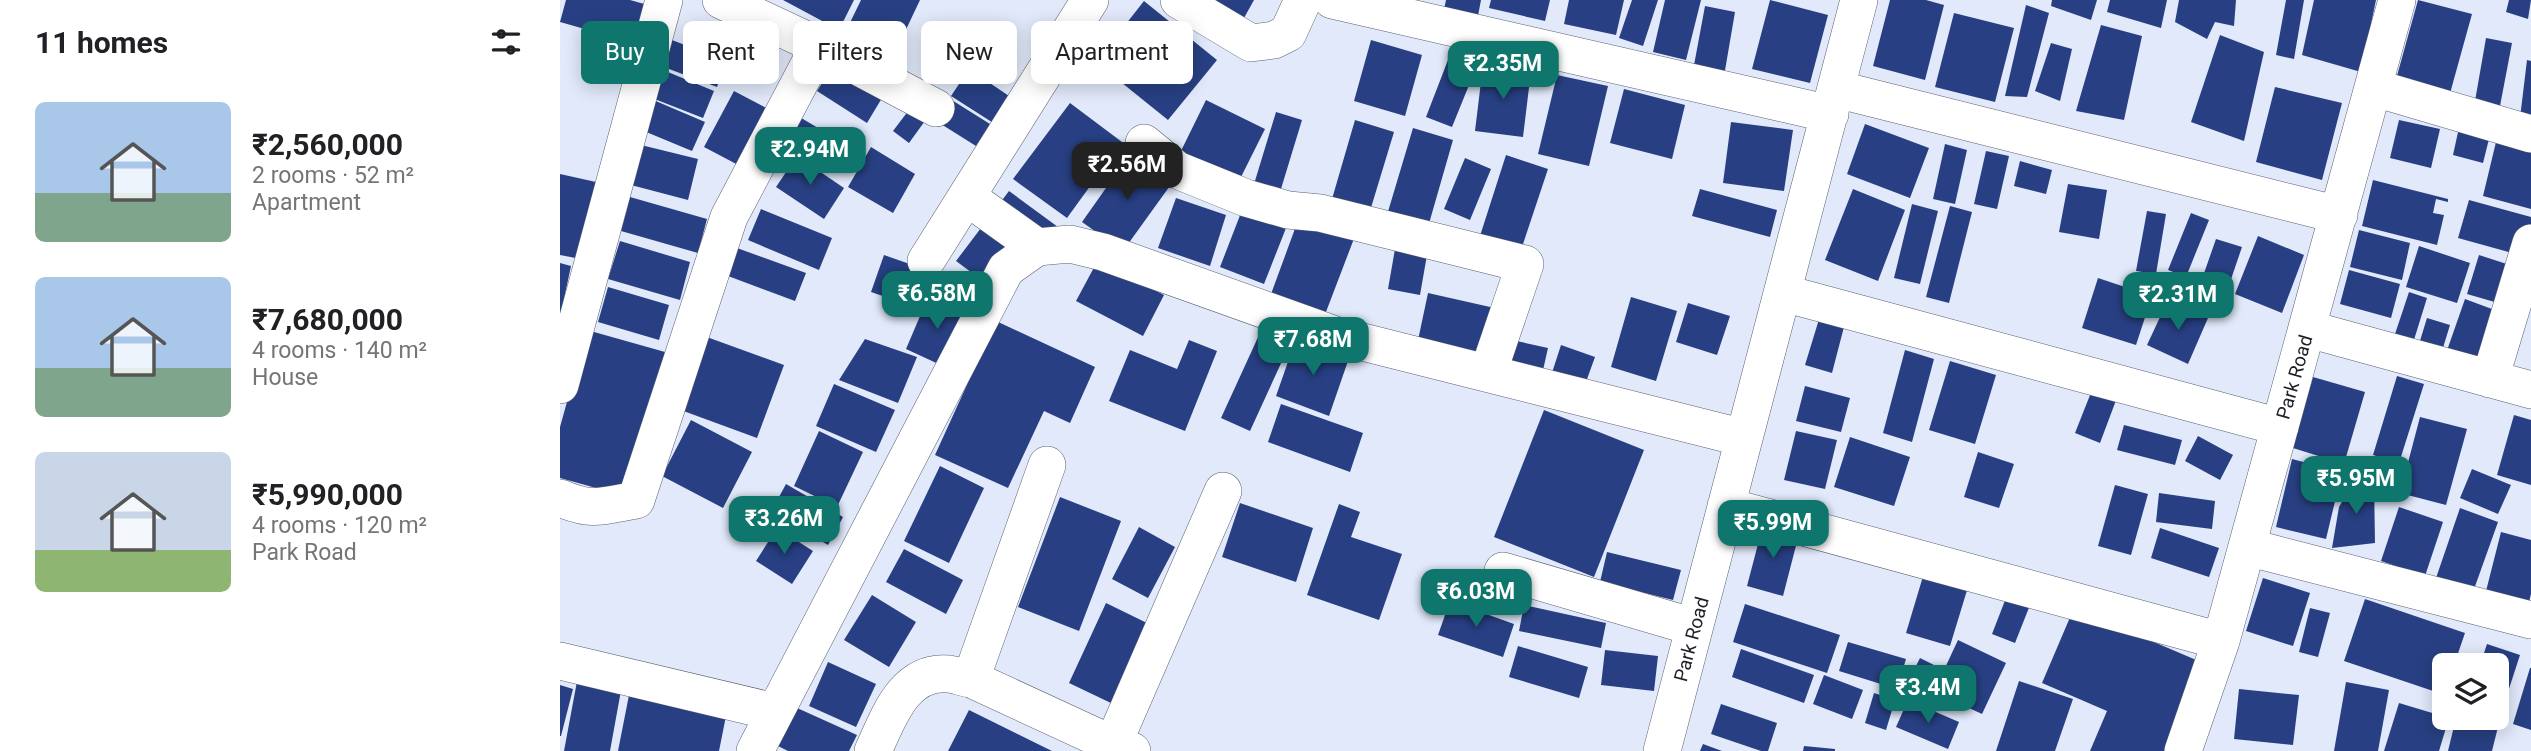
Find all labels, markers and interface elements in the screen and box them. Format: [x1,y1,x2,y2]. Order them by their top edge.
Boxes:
chip: Buy [581,21,669,84]
chip: Rent [683,21,779,84]
chip: Filters [793,21,907,84]
chip: New [921,21,1017,84]
chip: Apartment [1031,21,1193,84]
icon: filters [487,23,525,61]
text: 11 homes [35,25,168,60]
pin: ₹2.35M [1446,42,1560,101]
text: ₹2.35M [1464,50,1542,77]
text: ₹2,560,000 [252,127,403,162]
pin: ₹2.94M [753,128,867,187]
icon: home [91,130,175,214]
text: ₹2.94M [771,136,849,163]
pin: ₹2.56M [1070,142,1184,202]
text: ₹2.56M [1088,151,1166,178]
text: 2 rooms · 52 m² [252,162,414,189]
text: Apartment [252,189,361,216]
pin: ₹6.58M [880,272,994,331]
pin: ₹2.31M [2121,272,2235,332]
text: ₹6.58M [898,280,976,307]
text: ₹2.31M [2139,281,2217,308]
text: ₹7,680,000 [252,302,403,337]
icon: home [91,305,175,389]
pin: ₹7.68M [1256,318,1370,377]
text: ₹7.68M [1274,326,1352,353]
street label: Park Road [2271,332,2317,422]
text: 4 rooms · 140 m² [252,337,427,364]
text: House [252,364,318,391]
pin: ₹5.95M [2299,456,2413,516]
text: ₹5.95M [2317,465,2395,492]
text: ₹5,990,000 [252,477,403,512]
icon: home [91,480,175,564]
pin: ₹3.26M [727,496,841,556]
pin: ₹5.99M [1716,500,1830,560]
text: ₹3.26M [745,505,823,532]
text: ₹5.99M [1734,509,1812,536]
text: 4 rooms · 120 m² [252,512,427,539]
text: Park Road [252,539,357,566]
pin: ₹6.03M [1419,570,1533,629]
text: ₹6.03M [1437,578,1515,605]
street label: Park Road [1669,594,1714,684]
map controls [2432,653,2509,730]
button: layers [2432,653,2509,730]
pin: ₹3.4M [1879,666,1977,725]
text: ₹3.4M [1895,674,1961,701]

